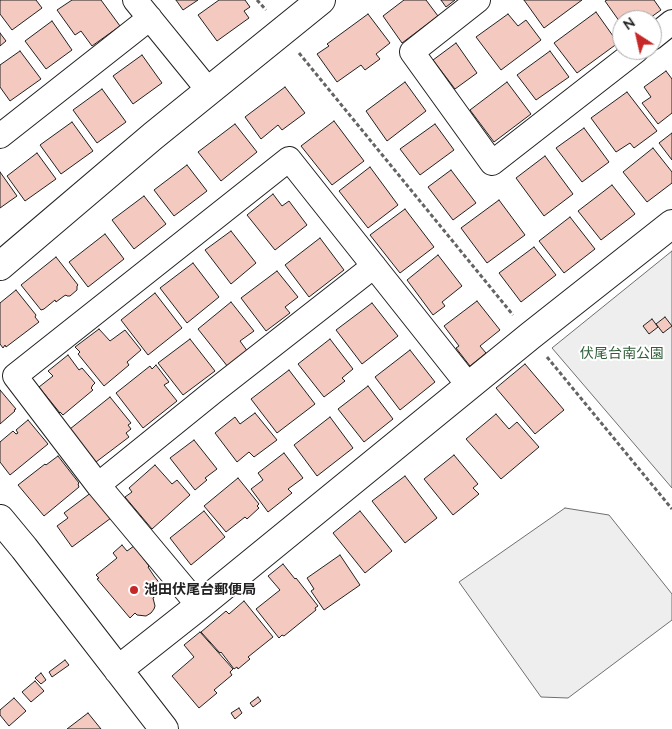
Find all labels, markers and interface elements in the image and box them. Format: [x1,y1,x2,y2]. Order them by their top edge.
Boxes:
north arrow [612,10,662,60]
text: N [619,13,638,34]
park label: 伏尾台南公園 [580,346,664,362]
place label: 池田伏尾台郵便局 [144,582,256,598]
marker: 池田伏尾台郵便局 [128,584,140,596]

